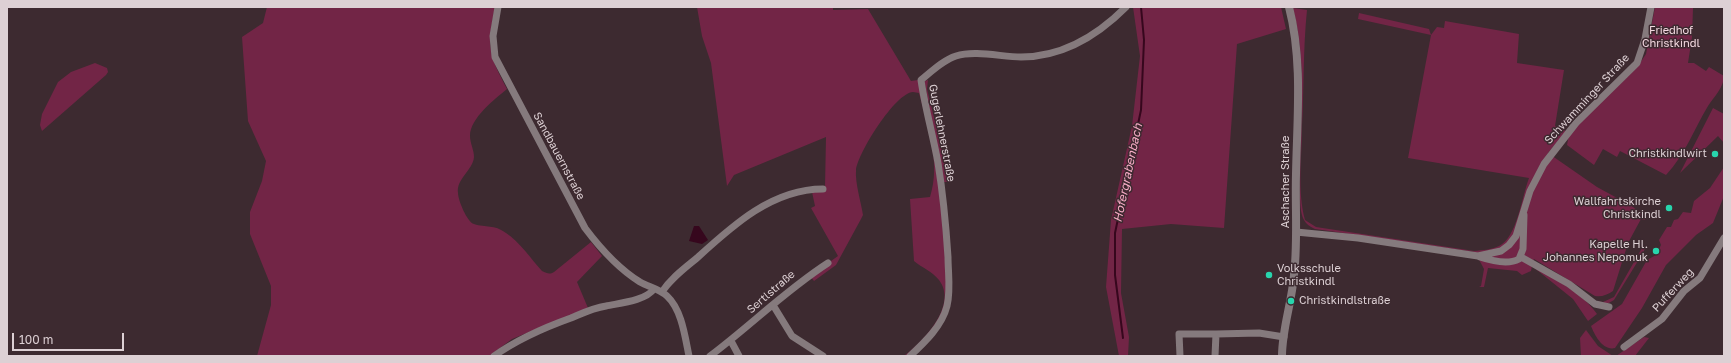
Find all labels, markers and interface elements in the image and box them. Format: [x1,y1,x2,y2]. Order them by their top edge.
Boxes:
park label: Friedhof Christkindl [1642,24,1700,50]
street label: Schwamminger Straße [1542,51,1632,147]
street label: Gugerlehnerstraße [926,83,958,183]
street label: Sandbauernstraße [530,110,588,202]
water label: Hofergrabenbach [1111,122,1145,224]
street label: Aschacher Straße [1279,136,1293,228]
place label: Christkindlwirt [1628,147,1707,161]
marker: Christkindlwirt [1710,149,1720,159]
place label: Wallfahrtskirche Christkindl [1574,195,1661,221]
marker: Wallfahrtskirche Christkindl [1664,203,1674,213]
place label: Kapelle Hl. Johannes Nepomuk [1543,238,1648,264]
marker: Kapelle Hl. Johannes Nepomuk [1651,246,1661,256]
place label: Volksschule Christkindl [1277,262,1341,288]
street label: Pufferweg [1650,265,1696,315]
street label: Sertlstraße [744,268,798,316]
marker: Volksschule Christkindl [1264,270,1274,280]
place label: Christkindlstraße [1299,294,1390,308]
marker: Christkindlstraße [1286,296,1296,306]
scale bar [14,325,126,351]
text: 100 m [19,332,53,347]

